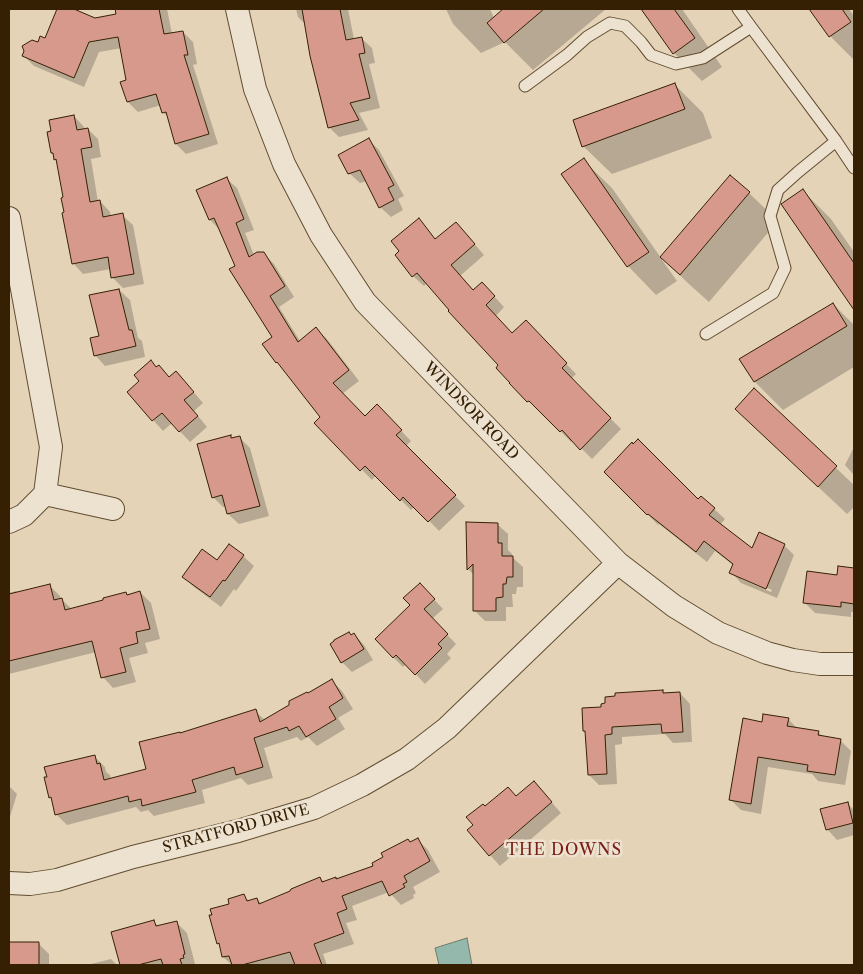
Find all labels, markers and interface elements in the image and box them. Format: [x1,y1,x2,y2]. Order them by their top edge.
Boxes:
street label: WINDSOR ROAD [420,358,522,464]
street label: STRATFORD DRIVE [161,801,311,857]
district label: THE DOWNS [505,840,623,860]

